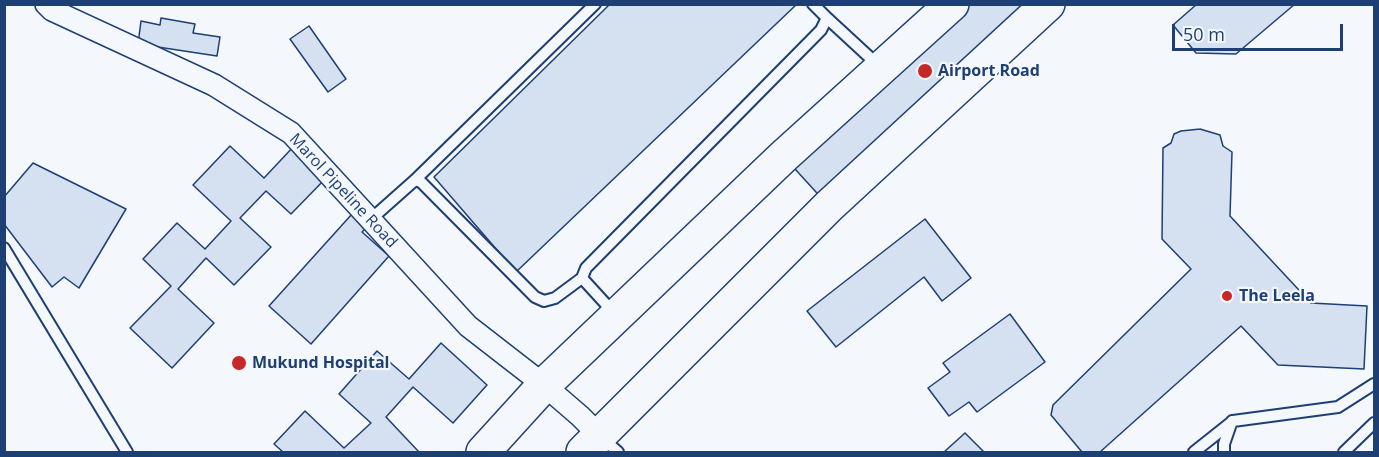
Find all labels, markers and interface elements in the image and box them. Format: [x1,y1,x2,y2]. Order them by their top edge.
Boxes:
scale bar [1175,12,1346,50]
text: 50 m [1183,22,1225,46]
place label: Airport Road [938,61,1040,81]
marker: Airport Road [916,62,934,80]
street label: Marol Pipeline Road [285,130,401,252]
place label: The Leela [1239,286,1315,306]
marker: The Leela [1220,289,1234,303]
place label: Mukund Hospital [252,353,389,373]
marker: Mukund Hospital [230,354,248,372]

